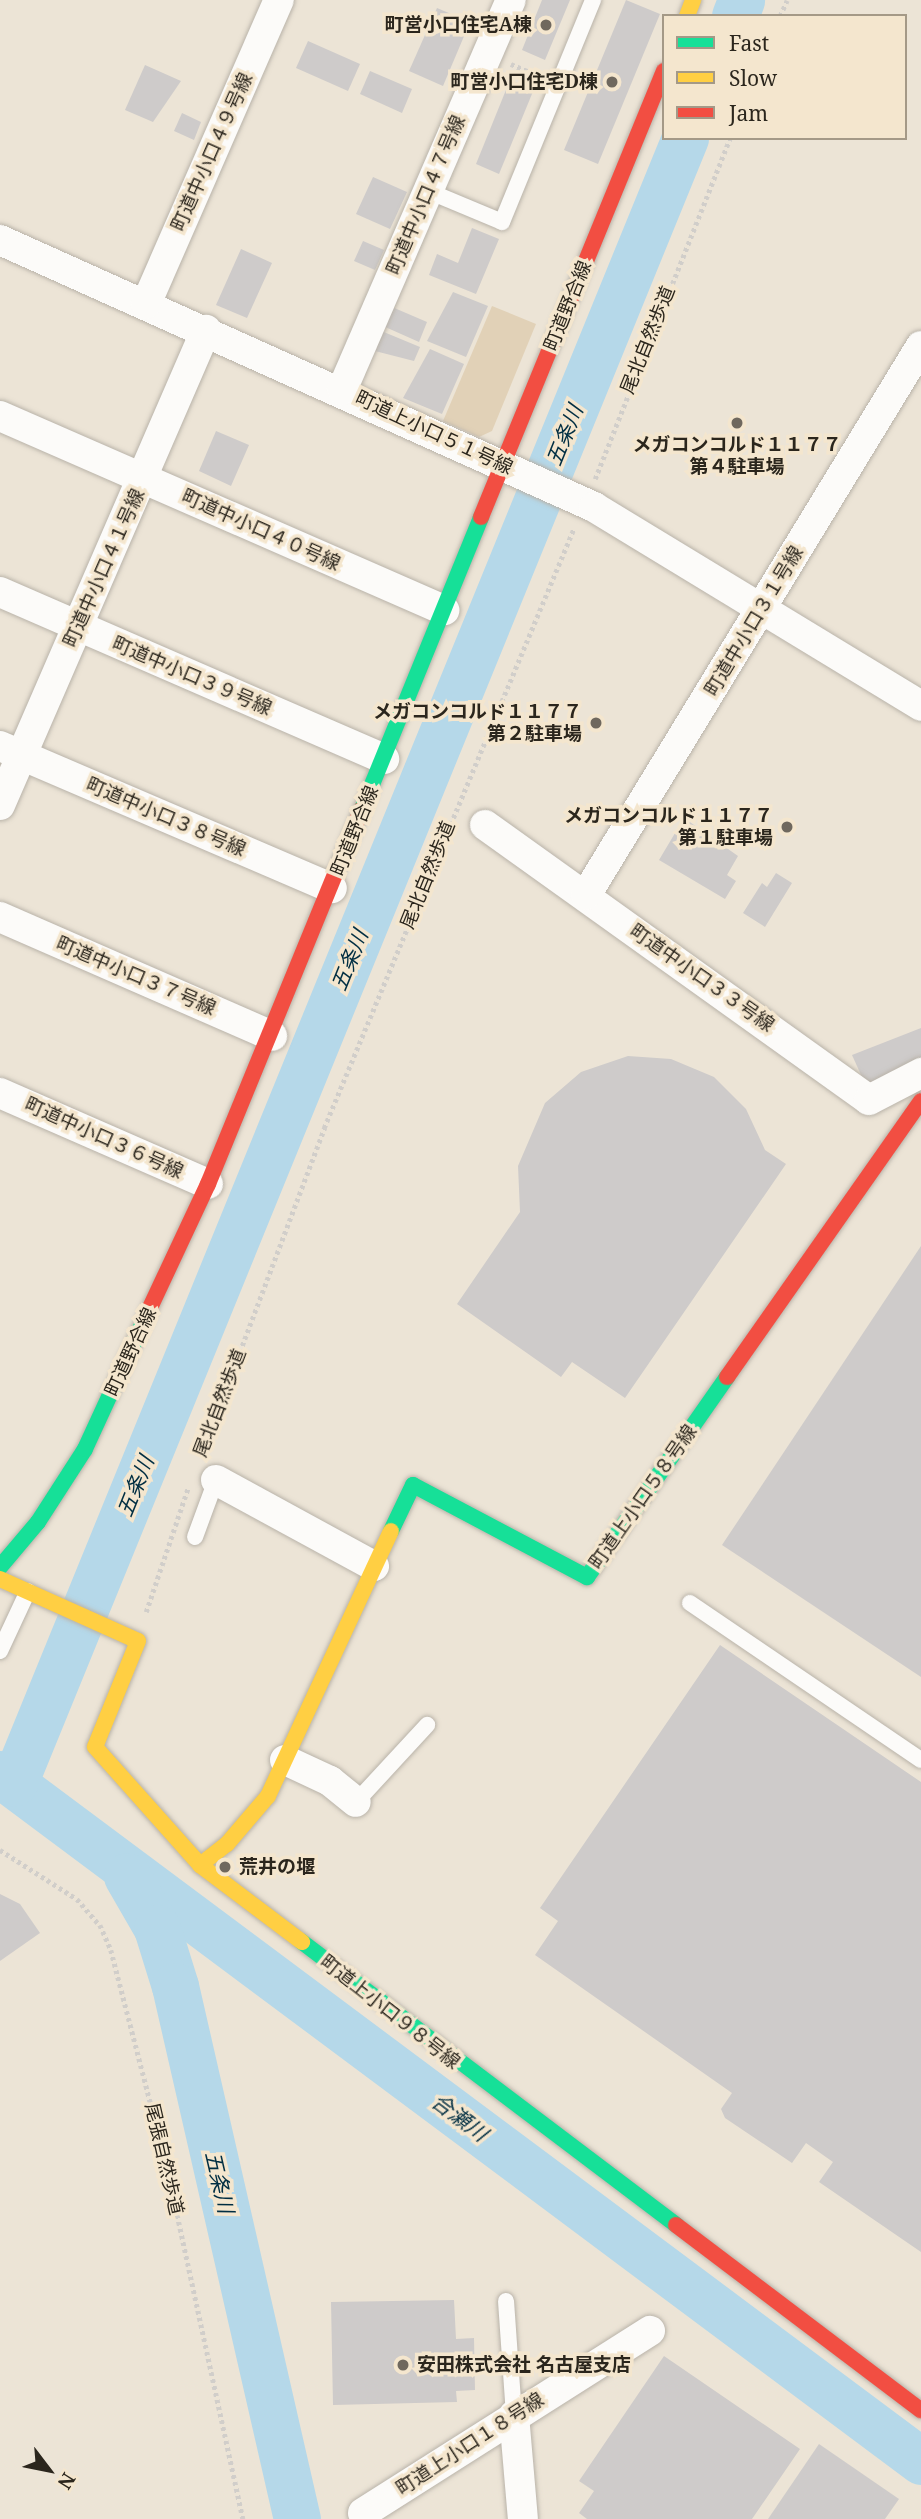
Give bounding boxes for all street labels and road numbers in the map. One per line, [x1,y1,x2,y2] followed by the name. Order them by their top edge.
[167,69,257,235] street label: 町道中小口４９号線
[382,112,470,278] street label: 町道中小口４７号線
[540,258,596,354] street label: 町道野合線
[616,283,680,397] street label: 尾北自然歩道
[352,387,516,479] street label: 町道上小口５１号線
[59,485,149,651] street label: 町道中小口４１号線
[178,485,344,575] street label: 町道中小口４０号線
[700,542,808,700] street label: 町道中小口３１号線
[109,632,275,720] street label: 町道中小口３９号線
[83,773,249,861] street label: 町道中小口３８号線
[327,783,383,879] street label: 町道野合線
[396,818,460,932] street label: 尾北自然歩道
[625,920,779,1036] street label: 町道中小口３３号線
[53,932,219,1020] street label: 町道中小口３７号線
[21,1093,187,1183] street label: 町道中小口３６号線
[101,1304,161,1400] street label: 町道野合線
[189,1346,251,1460] street label: 尾北自然歩道
[585,1420,701,1574] street label: 町道上小口５８号線
[316,1950,464,2074] street label: 町道上小口９８号線
[140,2101,188,2217] street label: 尾張自然歩道
[392,2388,548,2500] street label: 町道上小口１８号線

